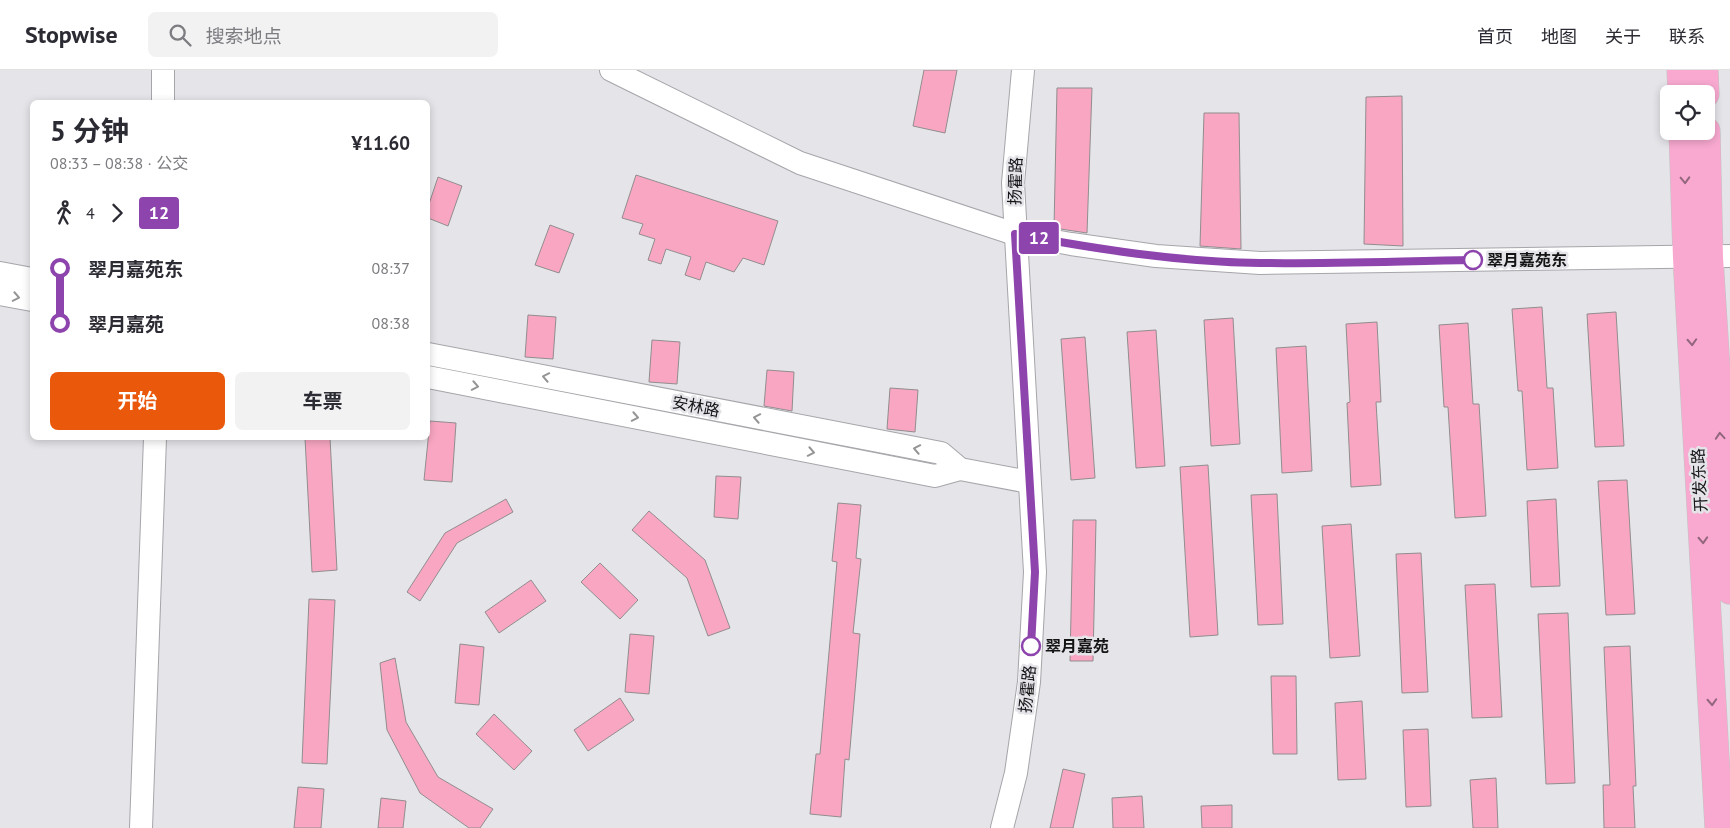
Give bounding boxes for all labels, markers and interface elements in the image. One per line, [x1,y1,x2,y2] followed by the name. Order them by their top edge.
[148,12,498,57] search box
[25,19,118,50] text: Stopwise
[166,21,194,49] icon: search
[206,24,282,48] text: 搜索地点
[1477,25,1513,48] text: 首页
[1541,25,1577,48] text: 地图
[1605,25,1641,48] text: 关于
[1669,25,1705,48] text: 联系
[1660,85,1715,140] map controls
[1660,85,1715,140] button: locate
[50,112,129,149] text: 5 分钟
[351,131,410,155] text: ¥11.60
[50,153,188,173] text: 08:33 – 08:38 · 公交
[1004,157,1026,205] street label: 扬霍路
[1679,176,1690,184] one-way arrow
[50,199,78,227] icon: walk
[103,199,131,227] icon: forward
[149,201,169,224] text: 12
[86,203,95,223] text: 4
[1016,222,1062,254] line badge: 12
[1029,226,1049,249] text: 12
[1463,250,1483,270] marker: 翠月嘉苑东
[1487,250,1567,270] place label: 翠月嘉苑东
[88,257,183,281] text: 翠月嘉苑东
[372,258,410,278] text: 08:37
[12,291,21,302] one-way arrow
[88,312,164,336] text: 翠月嘉苑
[372,313,410,333] text: 08:38
[1686,339,1697,347] one-way arrow
[50,372,225,430] button: 开始
[235,372,410,430] button: 车票
[542,372,551,383] one-way arrow
[471,380,480,391] one-way arrow
[671,392,721,420] street label: 安林路
[630,411,639,422] one-way arrow
[753,413,762,424] one-way arrow
[1715,432,1726,440] one-way arrow
[912,444,921,454] one-way arrow
[807,446,816,457] one-way arrow
[1687,448,1711,512] street label: 开发东路
[1697,536,1708,544] one-way arrow
[1021,636,1041,656] marker: 翠月嘉苑
[1045,636,1109,656] place label: 翠月嘉苑
[1015,664,1039,714] street label: 扬霍路
[1706,698,1717,706] one-way arrow

